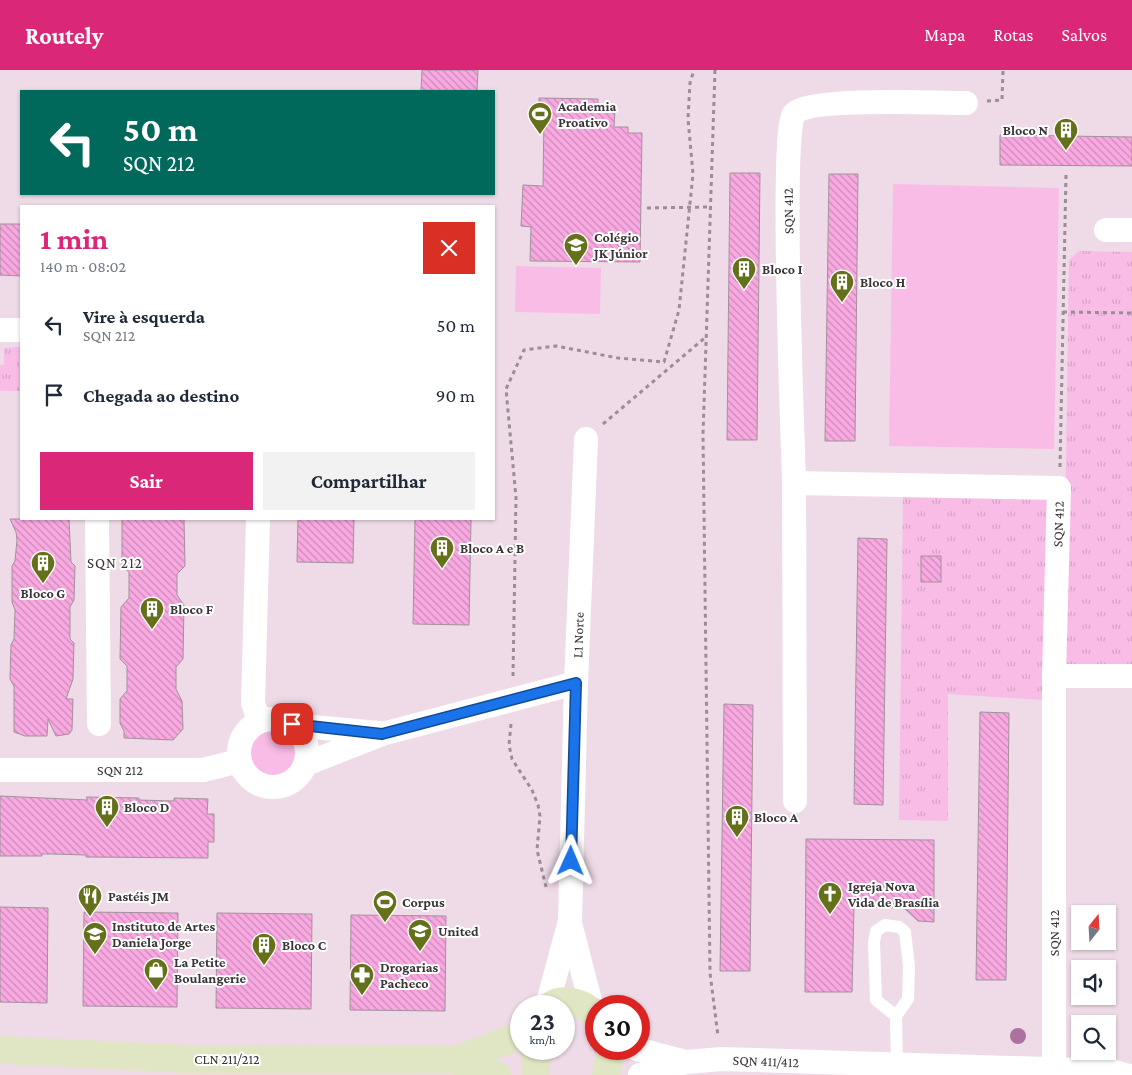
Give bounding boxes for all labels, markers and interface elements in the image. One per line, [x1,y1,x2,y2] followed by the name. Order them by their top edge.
[25,22,104,49] text: Routely
[924,25,965,45] text: Mapa
[993,25,1033,45] text: Rotas
[1061,25,1107,45] text: Salvos
[557,98,617,130] place label: Academia Proativo
[527,101,553,135] sports icon: Academia Proativo
[40,110,105,175] icon: left
[123,110,198,149] text: 50 m
[1053,117,1079,151] building icon: Bloco N
[1003,122,1048,138] place label: Bloco N
[123,151,195,176] text: SQN 212
[780,187,796,234] street label: SQN 412
[40,222,108,255] text: 1 min
[423,222,475,274] button: close
[592,229,648,261] place label: Colégio JK Júnior
[563,232,589,266] school or university icon: Colégio JK Júnior
[731,256,757,290] building icon: Bloco I
[40,258,126,275] text: 140 m · 08:02
[762,261,803,277] place label: Bloco I
[829,269,855,303] building icon: Bloco H
[860,274,906,290] place label: Bloco H
[83,306,205,327] text: Vire à esquerda
[40,311,68,339] icon: left
[436,315,475,336] text: 50 m
[83,327,135,344] text: SQN 212
[40,381,68,409] icon: arrive
[83,385,239,406] text: Chegada ao destino
[436,385,475,406] text: 90 m
[40,452,253,510] button: Sair
[263,452,475,510] button: Compartilhar
[1049,500,1067,547] street label: SQN 412
[429,535,455,569] building icon: Bloco A e B
[460,540,524,556] place label: Bloco A e B
[30,550,56,584] building icon: Bloco G
[87,555,143,571] district label: SQN 212
[21,585,65,601] place label: Bloco G
[139,596,165,630] building icon: Bloco F
[170,601,214,617] place label: Bloco F
[569,612,587,658] street label: L1 Norte
[271,703,313,745] pin
[278,710,306,738] icon: arrive
[97,762,143,778] street label: SQN 212
[94,794,120,828] building icon: Bloco D
[124,799,169,815] place label: Bloco D
[724,804,750,838] building icon: Bloco A
[754,809,799,825] place label: Bloco A
[544,834,596,886] position arrow
[847,878,939,910] place label: Igreja Nova Vida de Brasília
[817,881,843,915] church icon: Igreja Nova Vida de Brasília
[77,883,103,917] restaurant icon: Pastéis JM
[108,888,169,904] place label: Pastéis JM
[372,889,398,923] sports icon: Corpus
[402,894,445,910] place label: Corpus
[1071,905,1116,950] north arrow
[1071,905,1116,1060] map controls
[1046,910,1062,956] street label: SQN 412
[112,918,216,950] place label: Instituto de Artes Daniela Jorge
[407,918,433,952] school or university icon: United
[82,921,108,955] school or university icon: Instituto de Artes Daniela Jorge
[438,923,479,939] place label: United
[251,932,277,966] building icon: Bloco C
[282,937,327,953] place label: Bloco C
[174,954,247,986] place label: La Petite Boulangerie
[143,957,169,991] shop icon: La Petite Boulangerie
[380,959,439,991] place label: Drogarias Pacheco
[1071,960,1116,1005] button: sound
[349,962,375,996] pharmacy icon: Drogarias Pacheco
[585,995,650,1060] speed limit sign: 30
[530,1008,555,1035] text: 23
[1071,1015,1116,1060] button: search
[530,1033,555,1047] text: km/h
[194,1051,260,1067] street label: CLN 211/212
[733,1052,800,1070] street label: SQN 411/412

